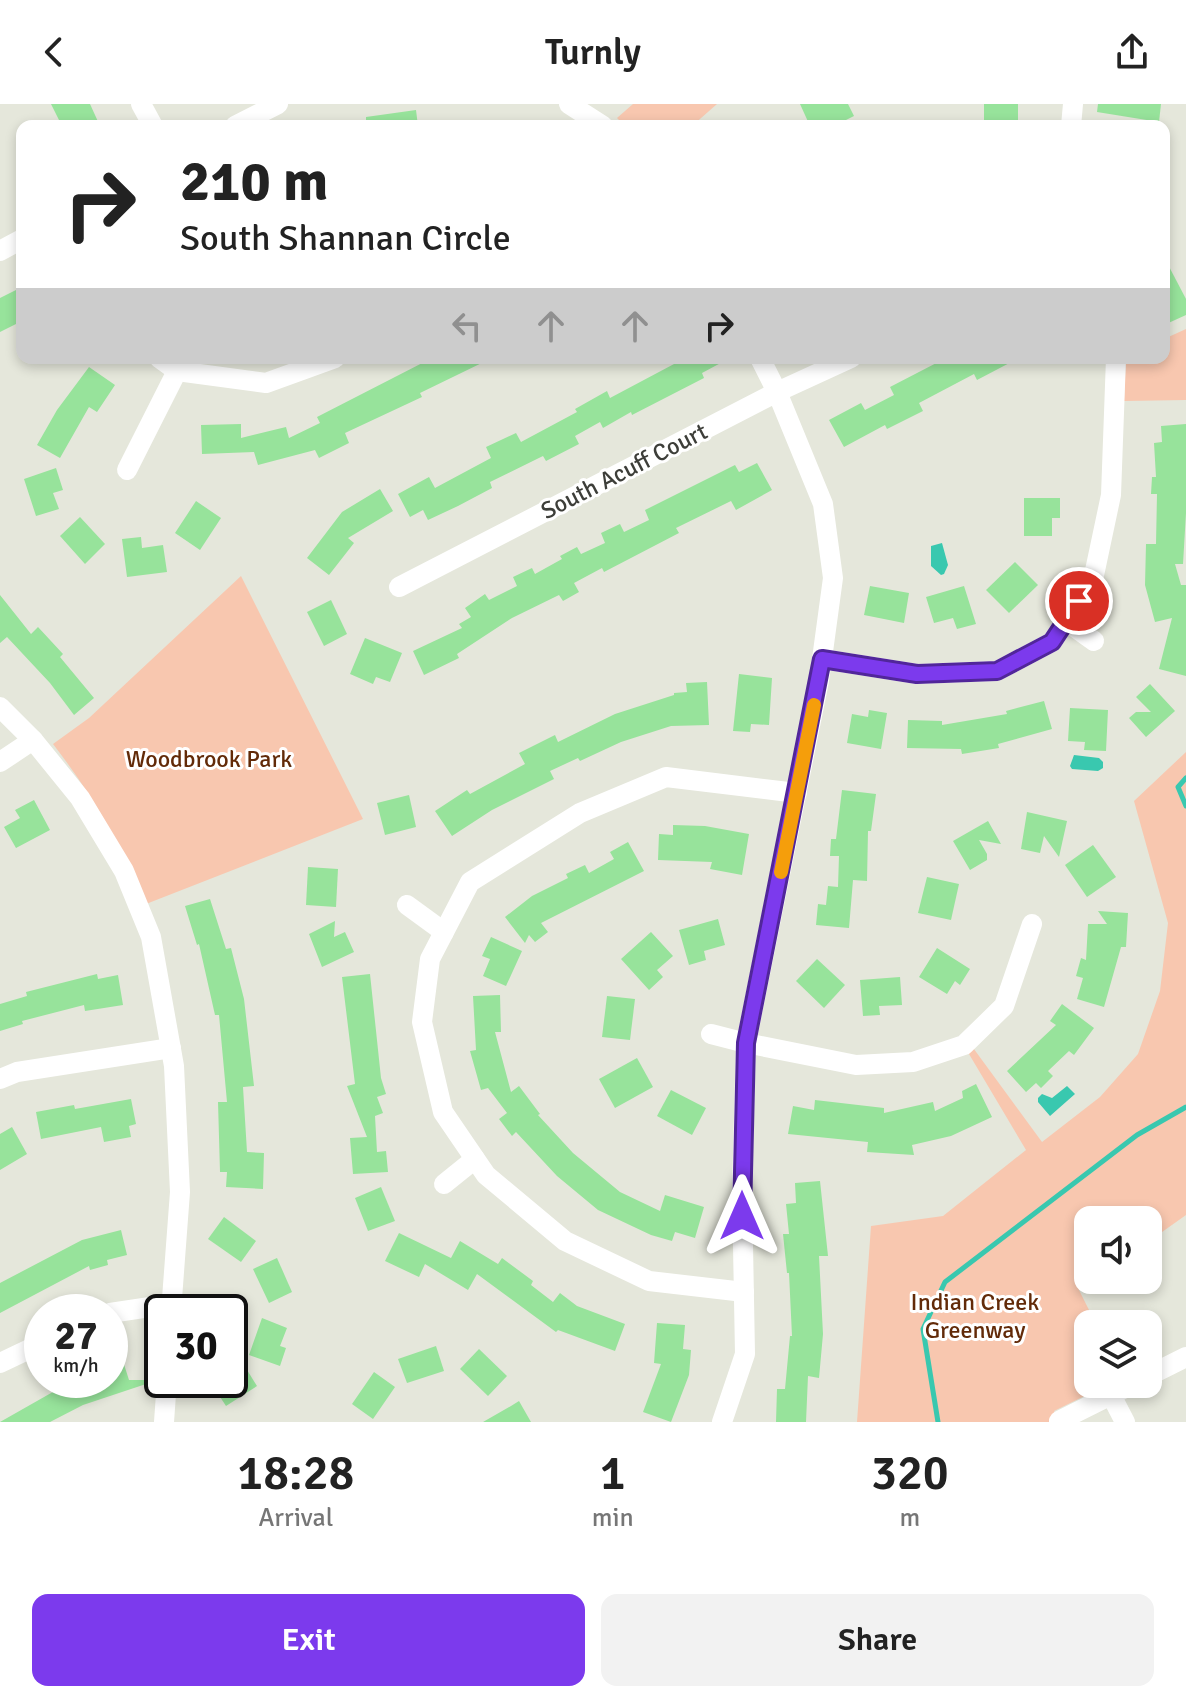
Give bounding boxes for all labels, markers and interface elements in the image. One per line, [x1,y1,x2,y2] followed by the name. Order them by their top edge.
[32,30,76,74] icon: back
[545,30,641,75] text: Turnly
[1110,30,1154,74] icon: share
[180,147,328,216] text: 210 m
[48,152,152,256] icon: right
[180,216,511,261] text: South Shannan Circle
[445,304,489,348] icon: left
[529,304,573,348] icon: ahead
[613,304,657,348] icon: ahead
[697,304,741,348] icon: right
[536,416,712,526] street label: South Acuff Court
[1045,567,1113,635] pin
[1057,579,1101,623] icon: arrive
[126,744,292,774] park label: Woodbrook Park
[700,1174,784,1258] position arrow
[1074,1206,1162,1398] map controls
[1074,1206,1162,1294] button: sound
[911,1287,1039,1345] park label: Indian Creek Greenway
[144,1294,248,1398] speed limit sign: 30
[1074,1310,1162,1398] button: layers
[54,1311,98,1361] text: 27
[53,1353,99,1378] text: km/h
[237,1444,354,1503] text: 18:28
[600,1444,626,1503] text: 1
[871,1444,949,1503] text: 320
[258,1502,333,1534] text: Arrival
[592,1502,634,1534] text: min
[899,1502,920,1534] text: m
[32,1594,585,1686] button: Exit
[601,1594,1154,1686] button: Share

